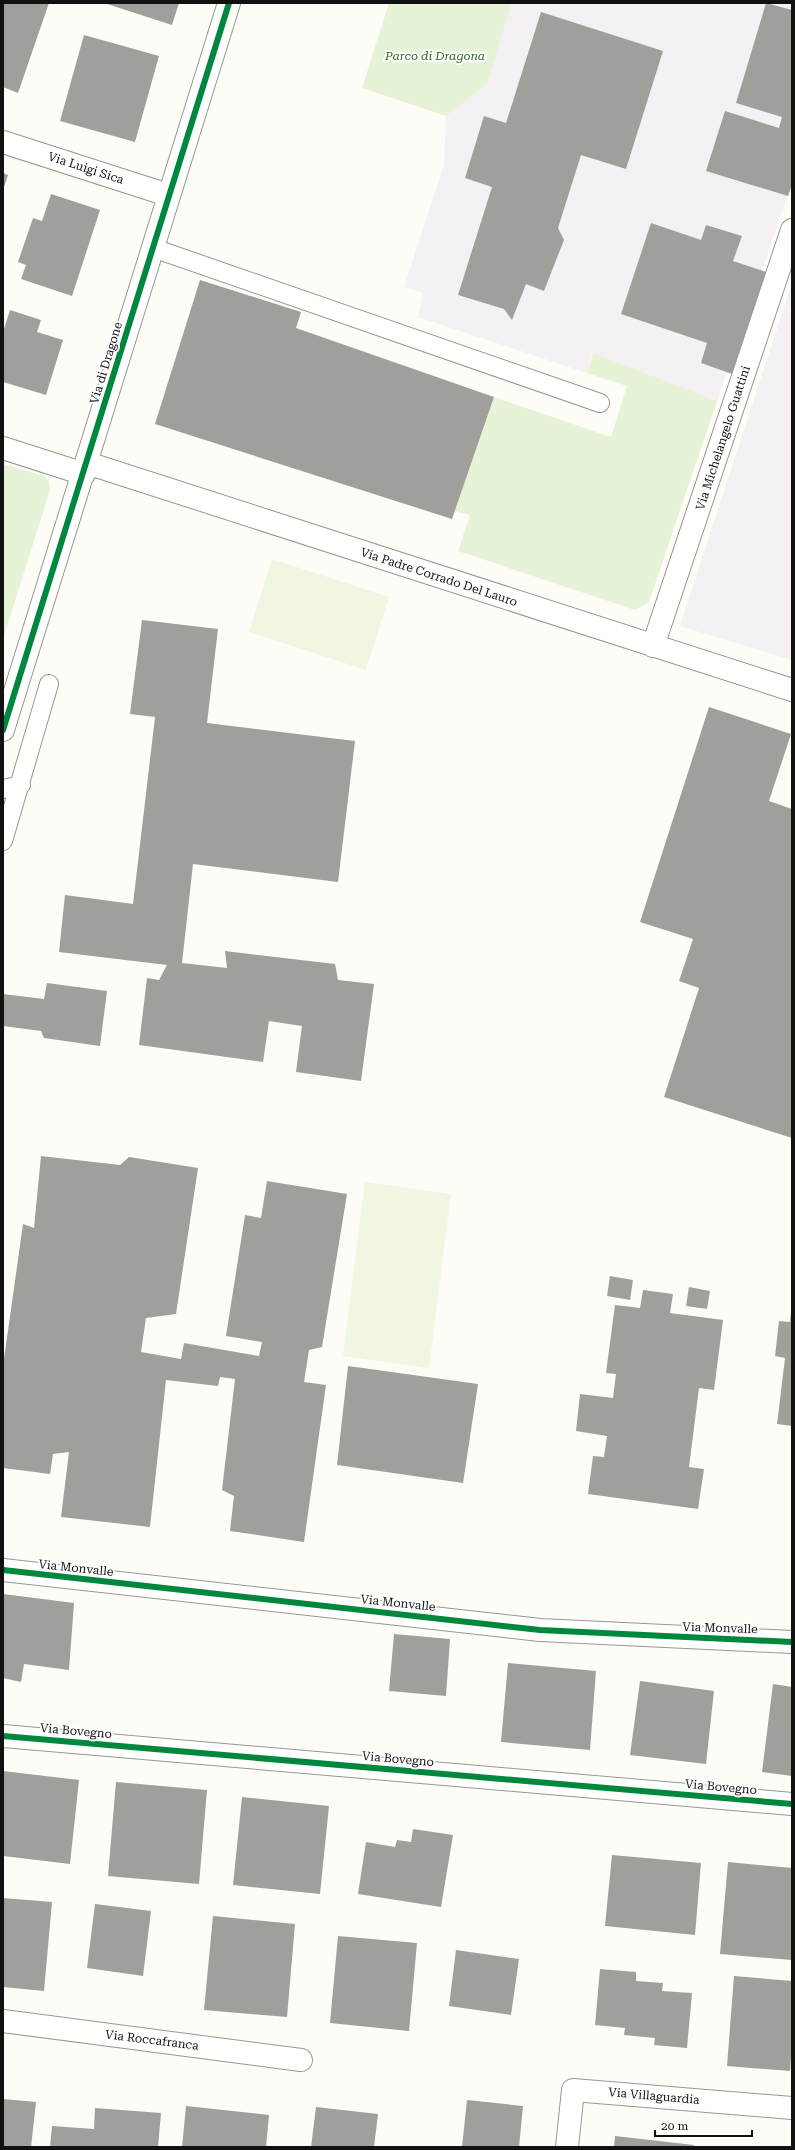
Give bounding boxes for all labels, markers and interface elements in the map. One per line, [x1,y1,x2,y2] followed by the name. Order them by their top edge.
[384,49,485,63] park label: Parco di Dragona
[46,149,126,187] street label: Via Luigi Sica
[87,320,125,406] street label: Via di Dragone
[693,364,753,512] street label: Via Michelangelo Guattini
[359,545,519,609] street label: Via Padre Corrado Del Lauro
[38,1557,115,1579] street label: Via Monvalle
[360,1592,437,1614] street label: Via Monvalle
[682,1620,758,1636] street label: Via Monvalle
[39,1721,113,1741] street label: Via Bovegno
[361,1749,435,1769] street label: Via Bovegno
[684,1777,758,1797] street label: Via Bovegno
[104,2027,200,2053] street label: Via Roccafranca
[608,2085,701,2107] street label: Via Villaguardia
[655,2112,752,2138] scale bar
[661,2119,688,2133] text: 20 m

